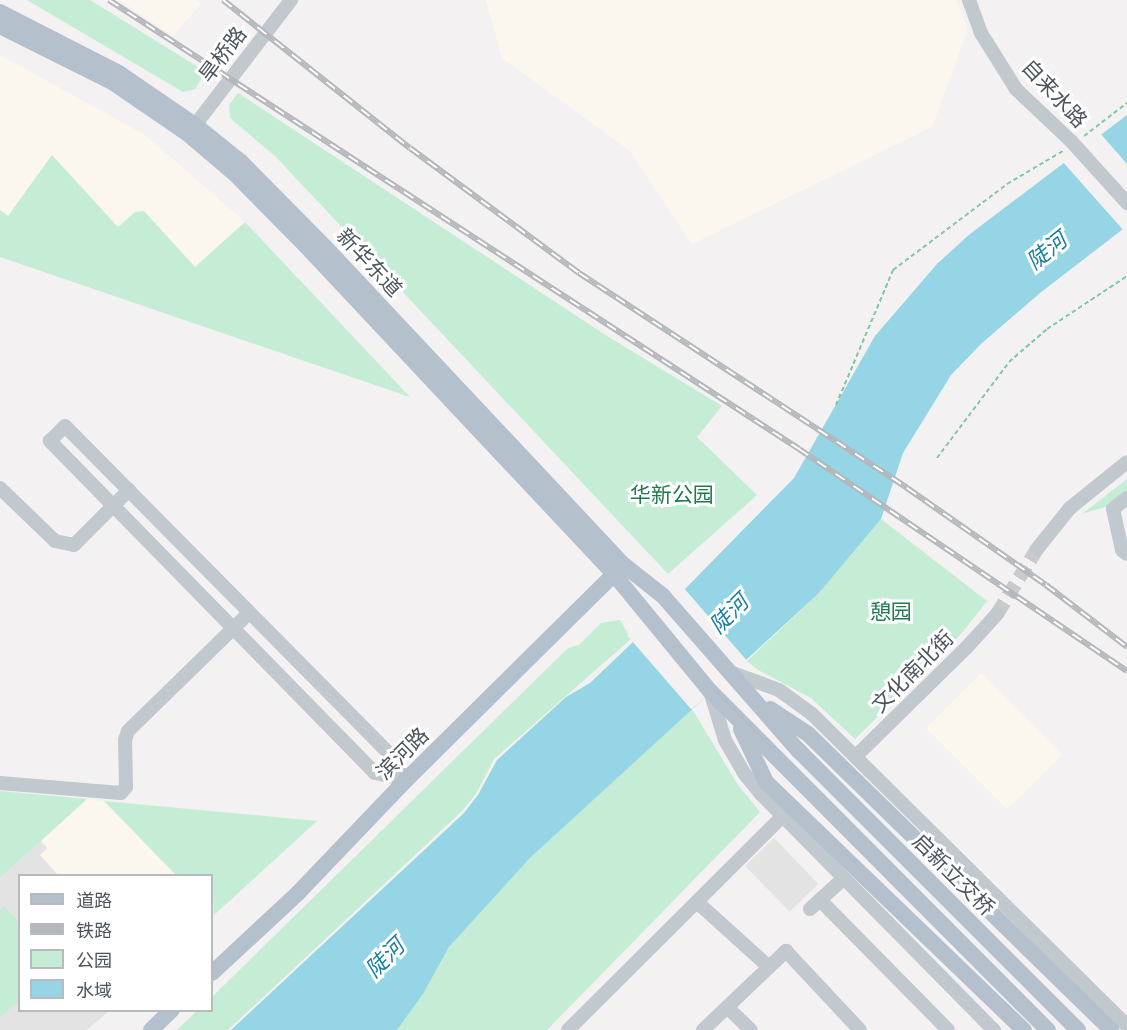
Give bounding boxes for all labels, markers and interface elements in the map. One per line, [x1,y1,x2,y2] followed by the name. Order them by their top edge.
[193,21,251,87] street label: 旱桥路
[1017,54,1093,132] street label: 自来水路
[332,223,408,301] street label: 新华东道
[1022,227,1072,275] water label: 陡河
[630,481,714,507] park label: 华新公园
[704,589,754,639] water label: 陡河
[870,598,912,624] park label: 憩园
[866,625,958,717] street label: 文化南北街
[371,722,433,784] street label: 滨河路
[908,828,1000,920] street label: 启新立交桥
[18,874,213,1012] legend
[76,889,112,912] text: 道路
[76,919,112,942] text: 铁路
[360,933,410,983] water label: 陡河
[76,949,112,972] text: 公园
[76,979,112,1002] text: 水域

